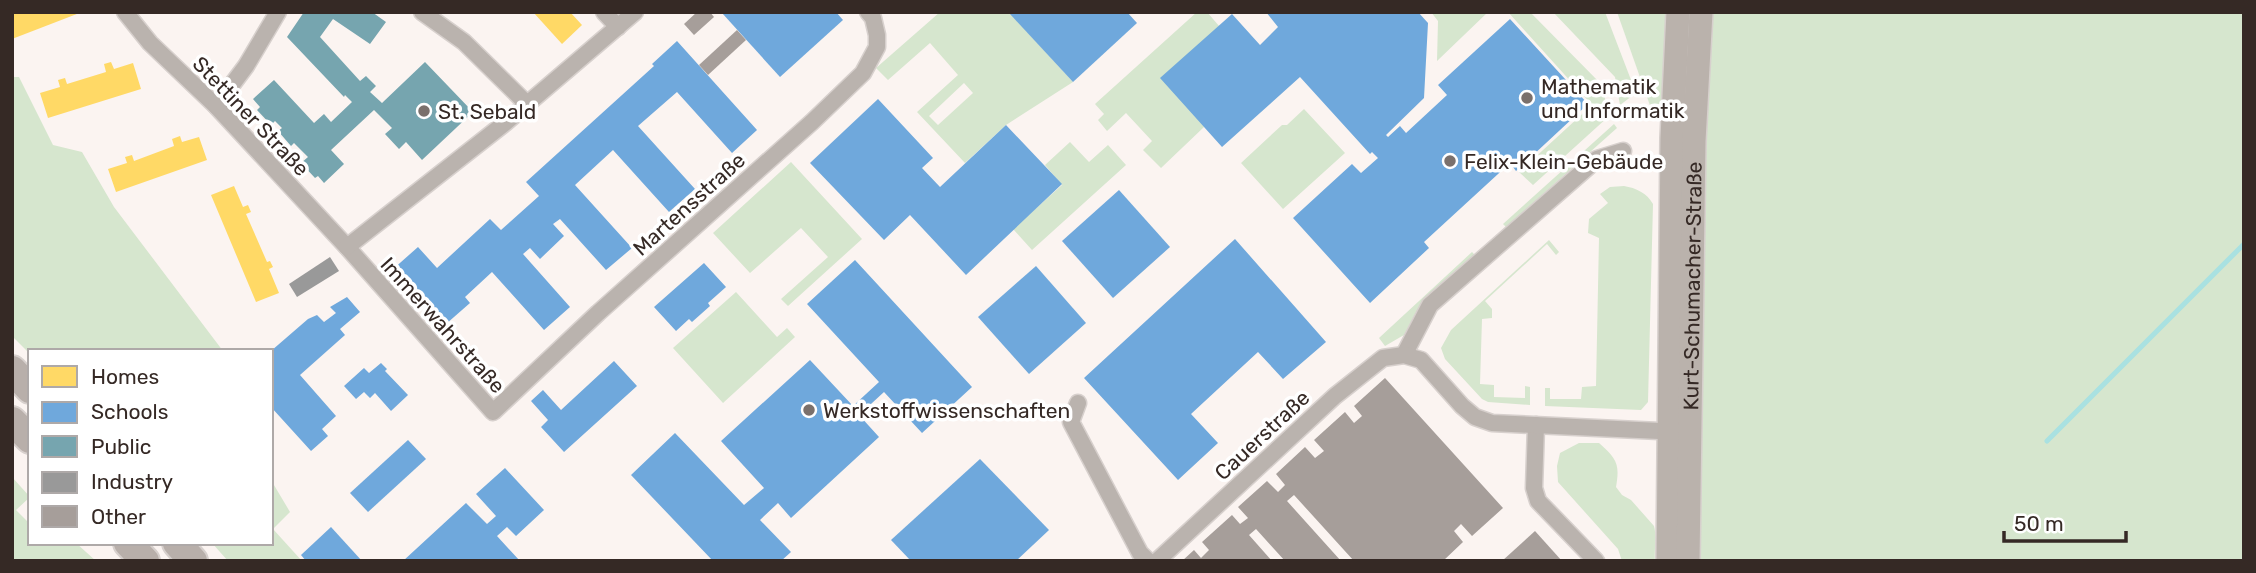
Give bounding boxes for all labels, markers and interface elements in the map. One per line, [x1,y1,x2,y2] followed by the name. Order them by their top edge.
[188,51,314,181] street label: Stettiner Straße
[1541,74,1685,123] place label: Mathematik und Informatik
[1519,90,1535,106] marker: Mathematik und Informatik
[438,99,536,124] place label: St. Sebald
[416,103,432,119] marker: St. Sebald
[628,147,750,261] street label: Martensstraße
[1464,149,1663,174] place label: Felix-Klein-Gebäude
[1442,153,1458,169] marker: Felix-Klein-Gebäude
[1678,161,1706,411] street label: Kurt-Schumacher-Straße
[375,252,511,398] street label: Immerwahrstraße
[28,349,273,545] legend
[91,364,159,389] text: Homes
[1209,385,1315,485] street label: Cauerstraße
[823,398,1070,423] place label: Werkstoffwissenschaften
[91,399,168,424] text: Schools
[801,402,817,418] marker: Werkstoffwissenschaften
[91,434,151,459] text: Public
[91,469,173,494] text: Industry
[2004,500,2126,544] scale bar
[91,504,146,529] text: Other
[2014,511,2064,536] text: 50 m

